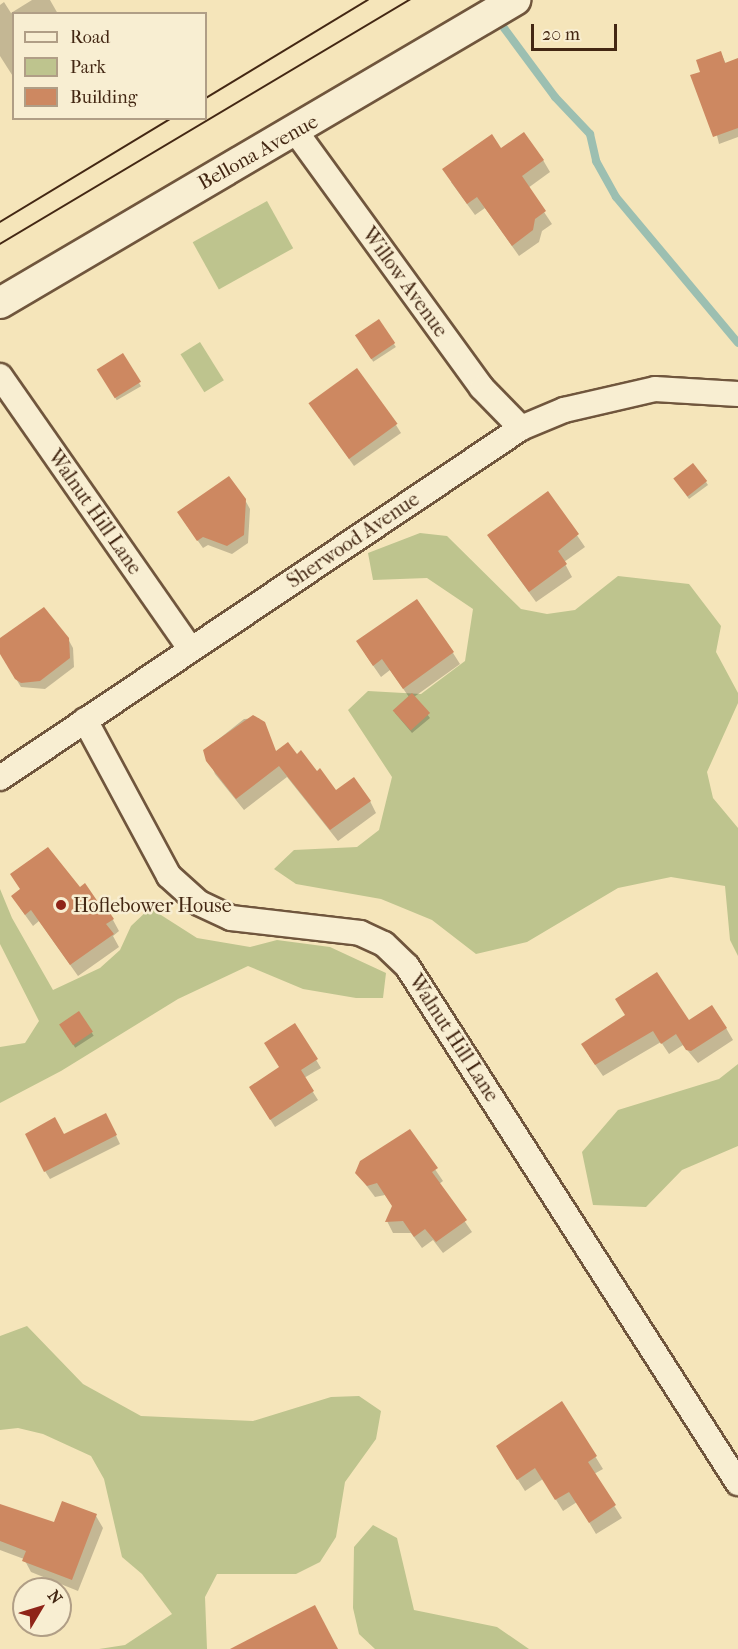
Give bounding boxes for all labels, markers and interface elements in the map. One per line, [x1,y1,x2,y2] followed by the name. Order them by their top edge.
[12,12,207,120] legend
[534,12,620,50] scale bar
[542,24,580,45] text: 20 m
[70,27,110,48] text: Road
[70,57,106,78] text: Park
[70,87,137,108] text: Building
[194,109,322,195] street label: Bellona Avenue
[357,222,453,342] street label: Willow Avenue
[43,445,147,579] street label: Walnut Hill Lane
[282,487,424,593] street label: Sherwood Avenue
[73,893,232,917] place label: Hoflebower House
[54,898,68,912] marker: Hoflebower House
[404,970,504,1106] street label: Walnut Hill Lane
[12,1577,72,1637] north arrow
[44,1586,66,1607] text: N

